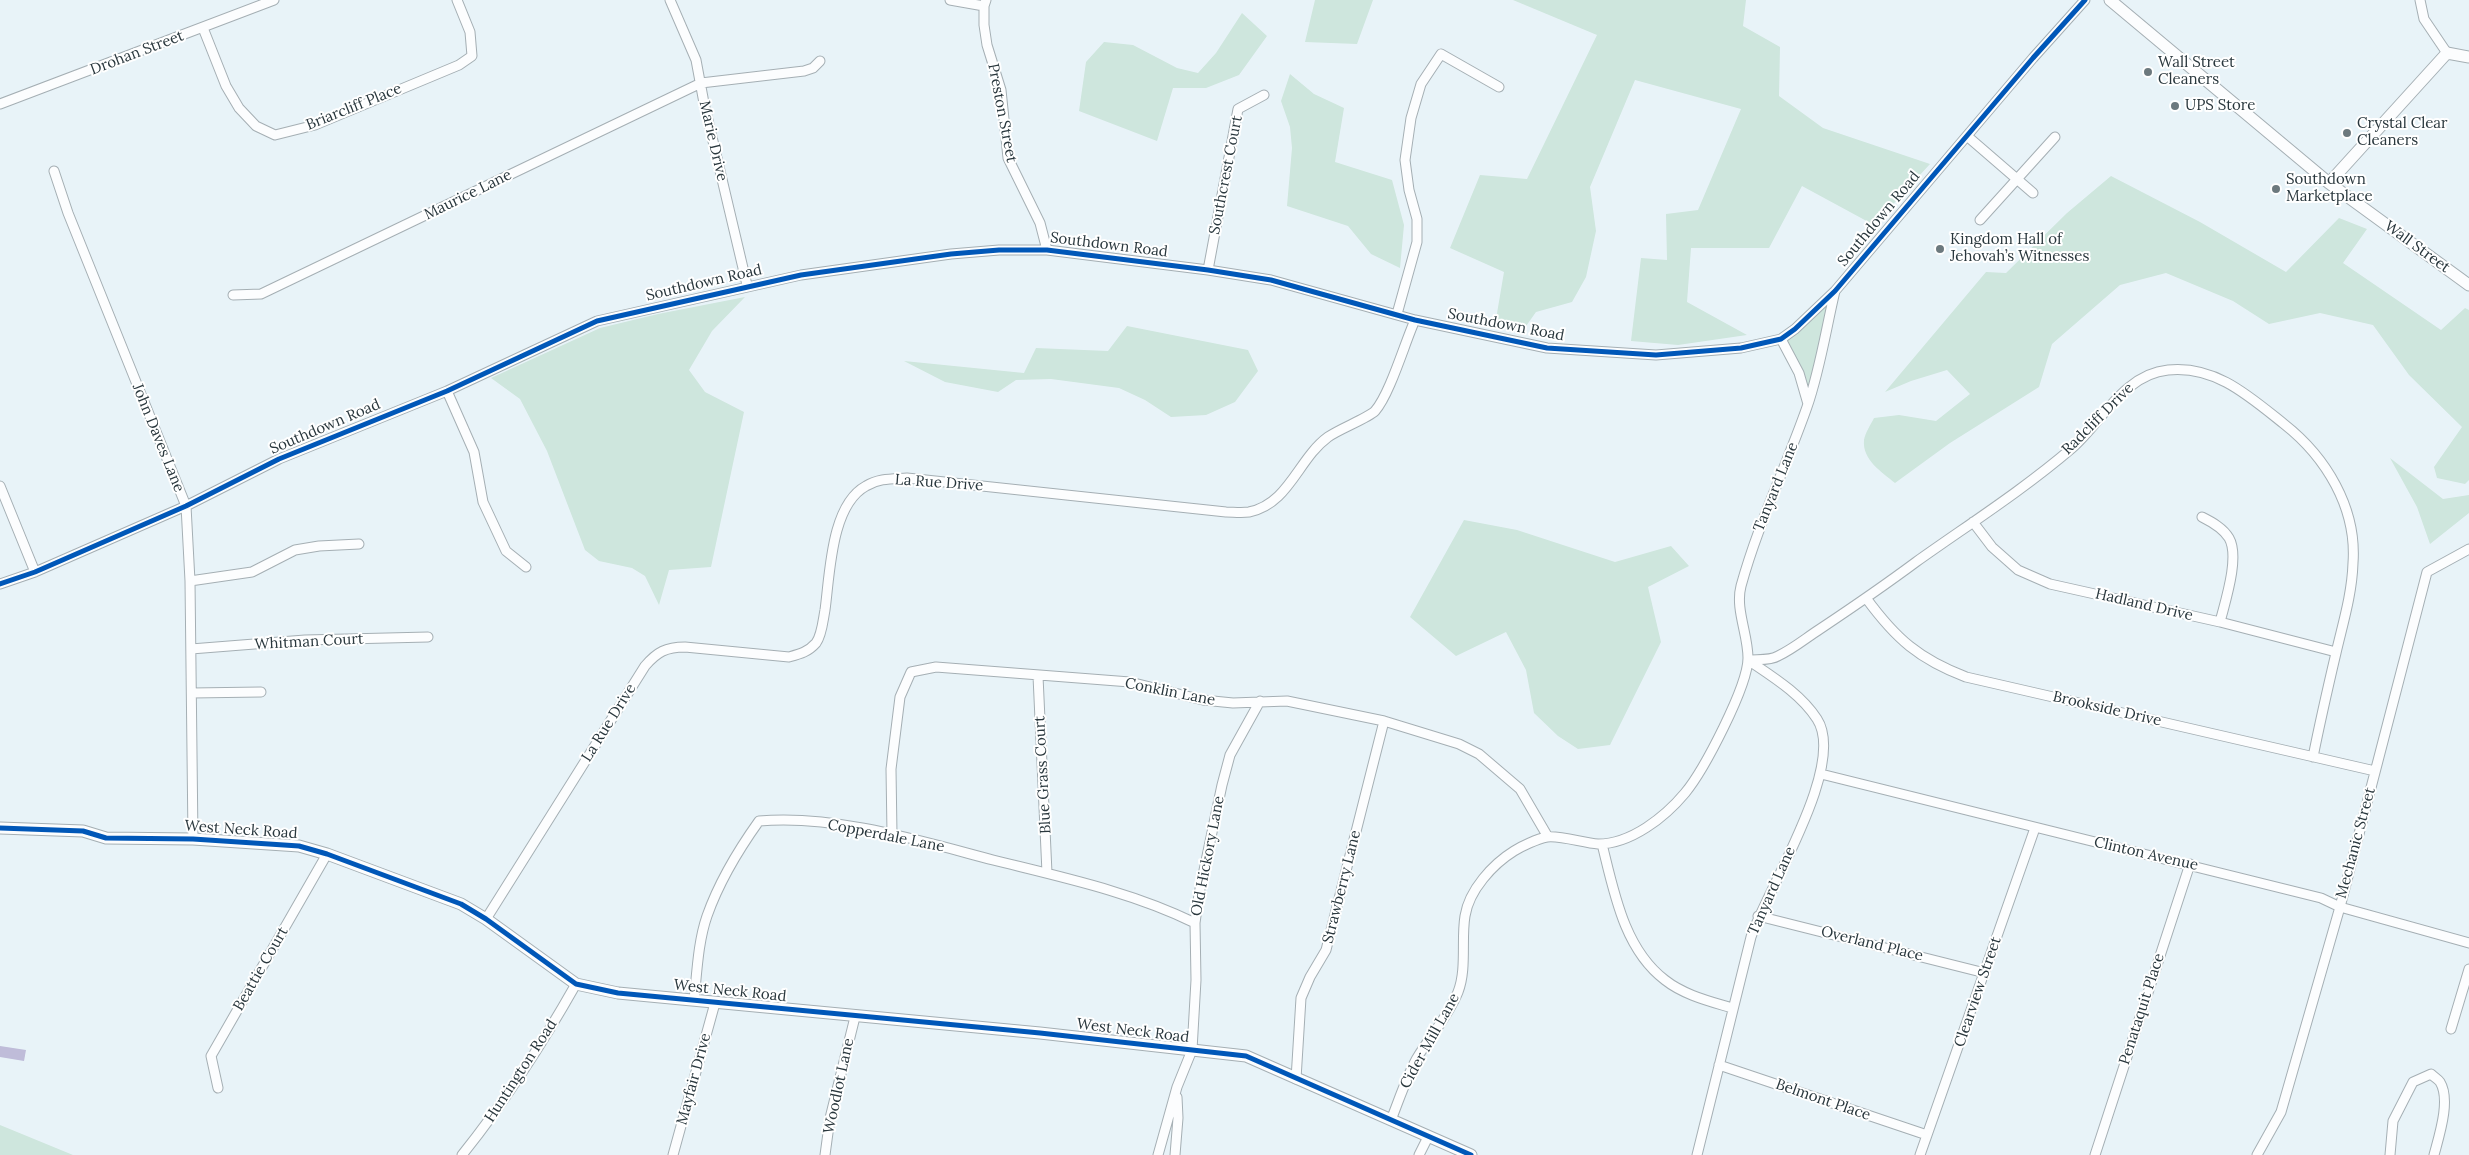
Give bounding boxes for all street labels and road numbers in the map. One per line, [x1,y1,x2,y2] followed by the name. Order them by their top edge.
[88,27,186,79] street label: Drohan Street
[984,62,1020,164] street label: Preston Street
[304,80,404,134] street label: Briarcliff Place
[695,99,731,183] street label: Marie Drive
[1206,114,1246,236] street label: Southcrest Court
[421,166,515,224] street label: Maurice Lane
[1834,168,1924,270] street label: Southdown Road
[2381,217,2453,277] street label: Wall Street
[1049,229,1169,261] street label: Southdown Road
[644,261,764,305] street label: Southdown Road
[1446,305,1566,345] street label: Southdown Road
[2058,379,2138,459] street label: Radcliff Drive
[128,381,188,495] street label: John Daves Lane
[267,396,383,458] street label: Southdown Road
[1750,440,1802,534] street label: Tanyard Lane
[894,471,984,495] street label: La Rue Drive
[2093,585,2195,625] street label: Hadland Drive
[254,630,364,654] street label: Whitman Court
[1123,674,1217,710] street label: Conklin Lane
[578,681,640,765] street label: La Rue Drive
[2051,688,2163,730] street label: Brookside Drive
[1031,715,1055,835] street label: Blue Grass Court
[2333,786,2379,900] street label: Mechanic Street
[1188,794,1228,918] street label: Old Hickory Lane
[826,816,946,856] street label: Copperdale Lane
[184,817,298,843] street label: West Neck Road
[1319,828,1365,946] street label: Strawberry Lane
[2092,833,2200,875] street label: Clinton Avenue
[1744,844,1800,938] street label: Tanyard Lane
[1819,923,1925,965] street label: Overland Place
[230,924,292,1014] street label: Beattie Court
[1951,935,2005,1049] street label: Clearview Street
[2116,951,2168,1067] street label: Penataquit Place
[673,976,787,1006] street label: West Neck Road
[1396,990,1464,1092] street label: Cider Mill Lane
[1076,1015,1190,1047] street label: West Neck Road
[481,1016,561,1126] street label: Huntington Road
[673,1031,715,1127] street label: Mayfair Drive
[820,1036,858,1136] street label: Woodlot Lane
[1773,1075,1873,1125] street label: Belmont Place

